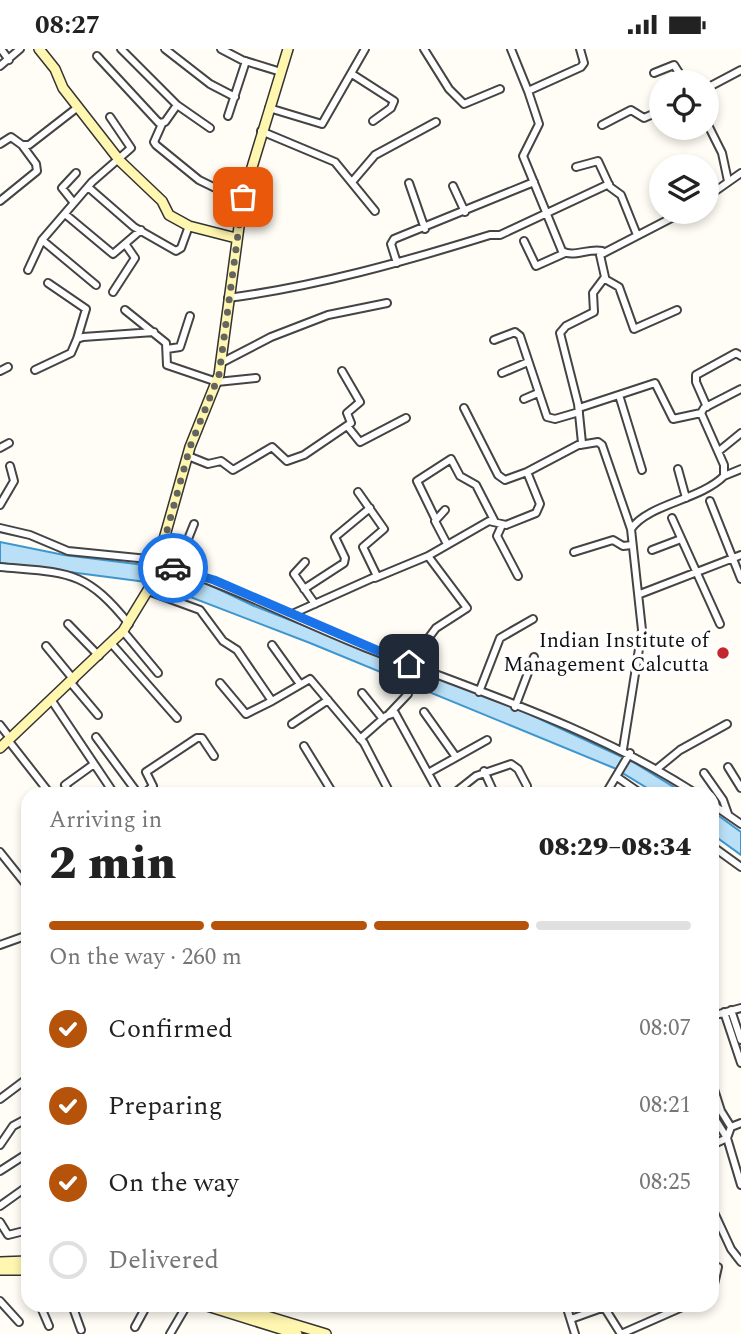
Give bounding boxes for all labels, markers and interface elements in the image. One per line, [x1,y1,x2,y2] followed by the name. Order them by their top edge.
[35,5,100,45] text: 08:27
[649,70,719,224] map controls
[649,70,719,140] button: locate
[649,154,719,224] button: layers
[213,167,273,227] pin
[224,178,262,216] icon: bag
[138,533,208,603] courier
[154,549,192,587] icon: car
[503,625,711,681] place label: Indian Institute of Management Calcutta
[379,634,439,694] pin
[390,645,428,683] icon: home
[715,645,731,661] marker: Indian Institute of Management Calcutta
[49,803,162,838] text: Arriving in
[539,827,691,867] text: 08:29–08:34
[49,829,176,899] text: 2 min
[49,940,242,975] text: On the way · 260 m
[108,1009,233,1049] text: Confirmed
[49,1010,87,1048] icon: check
[639,1011,691,1046] text: 08:07
[108,1086,222,1126] text: Preparing
[49,1087,87,1125] icon: check
[639,1088,691,1123] text: 08:21
[108,1163,239,1203] text: On the way
[49,1164,87,1202] icon: check
[639,1165,691,1200] text: 08:25
[108,1240,219,1280] text: Delivered

